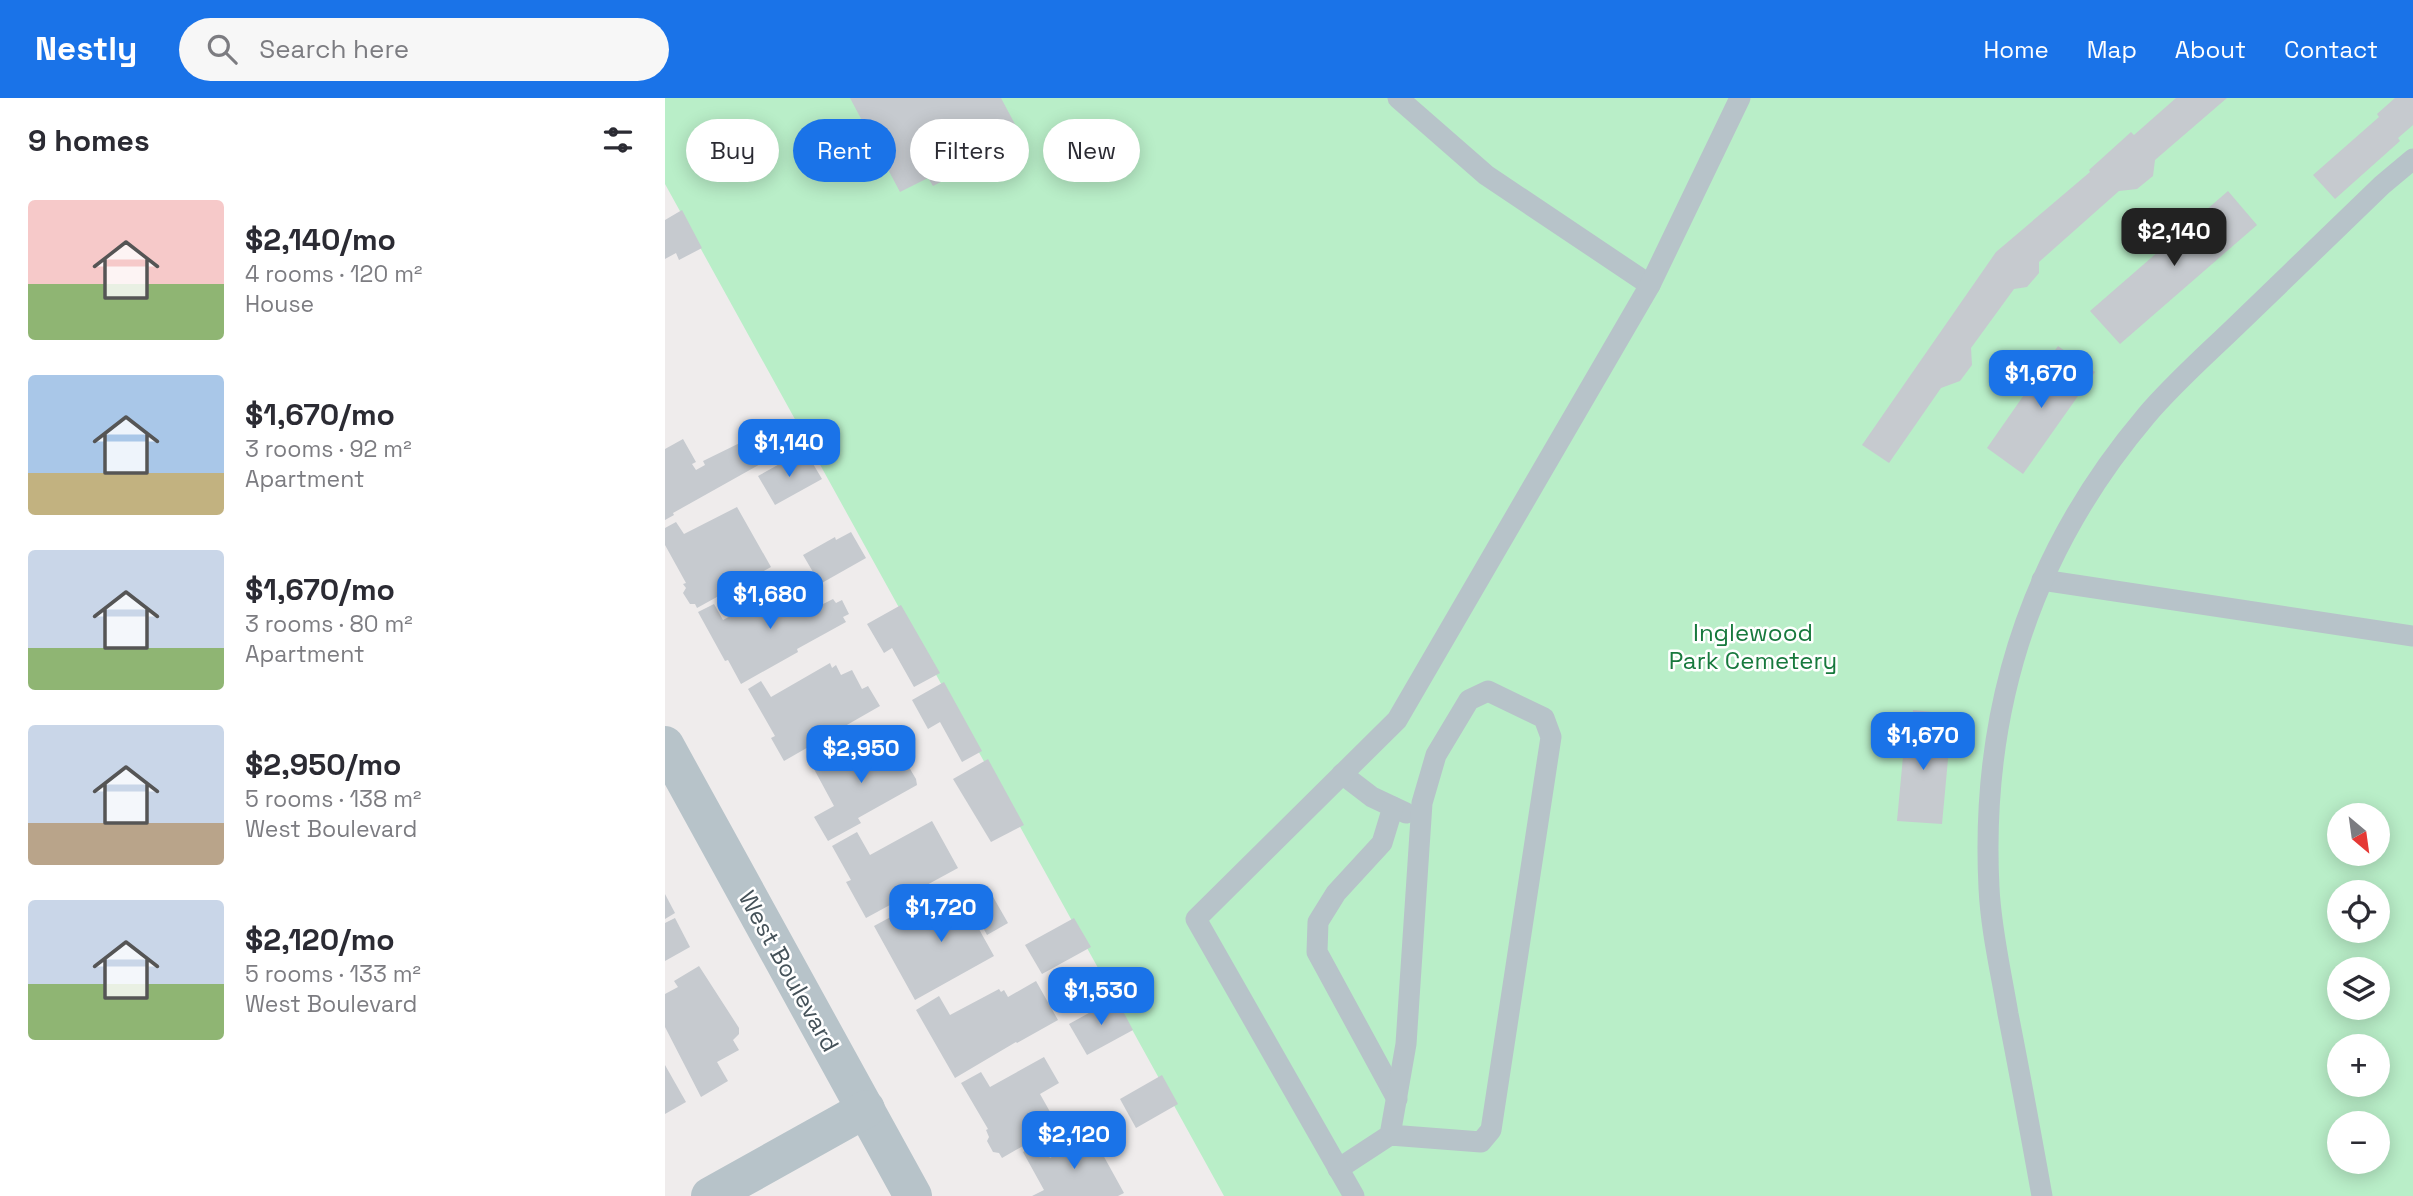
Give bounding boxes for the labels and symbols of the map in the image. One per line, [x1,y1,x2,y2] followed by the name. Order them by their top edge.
[2117,208,2231,268] pin: $2,140
[1984,350,2098,410] pin: $1,670
[732,420,846,479] pin: $1,140
[713,572,827,631] pin: $1,680
[1669,617,1837,676] park label: Inglewood Park Cemetery
[1866,712,1980,772] pin: $1,670
[804,726,918,785] pin: $2,950
[2327,803,2391,866] north arrow
[884,884,998,944] pin: $1,720
[732,885,846,1057] street label: West Boulevard
[1044,968,1158,1027] pin: $1,530
[1017,1112,1131,1171] pin: $2,120

